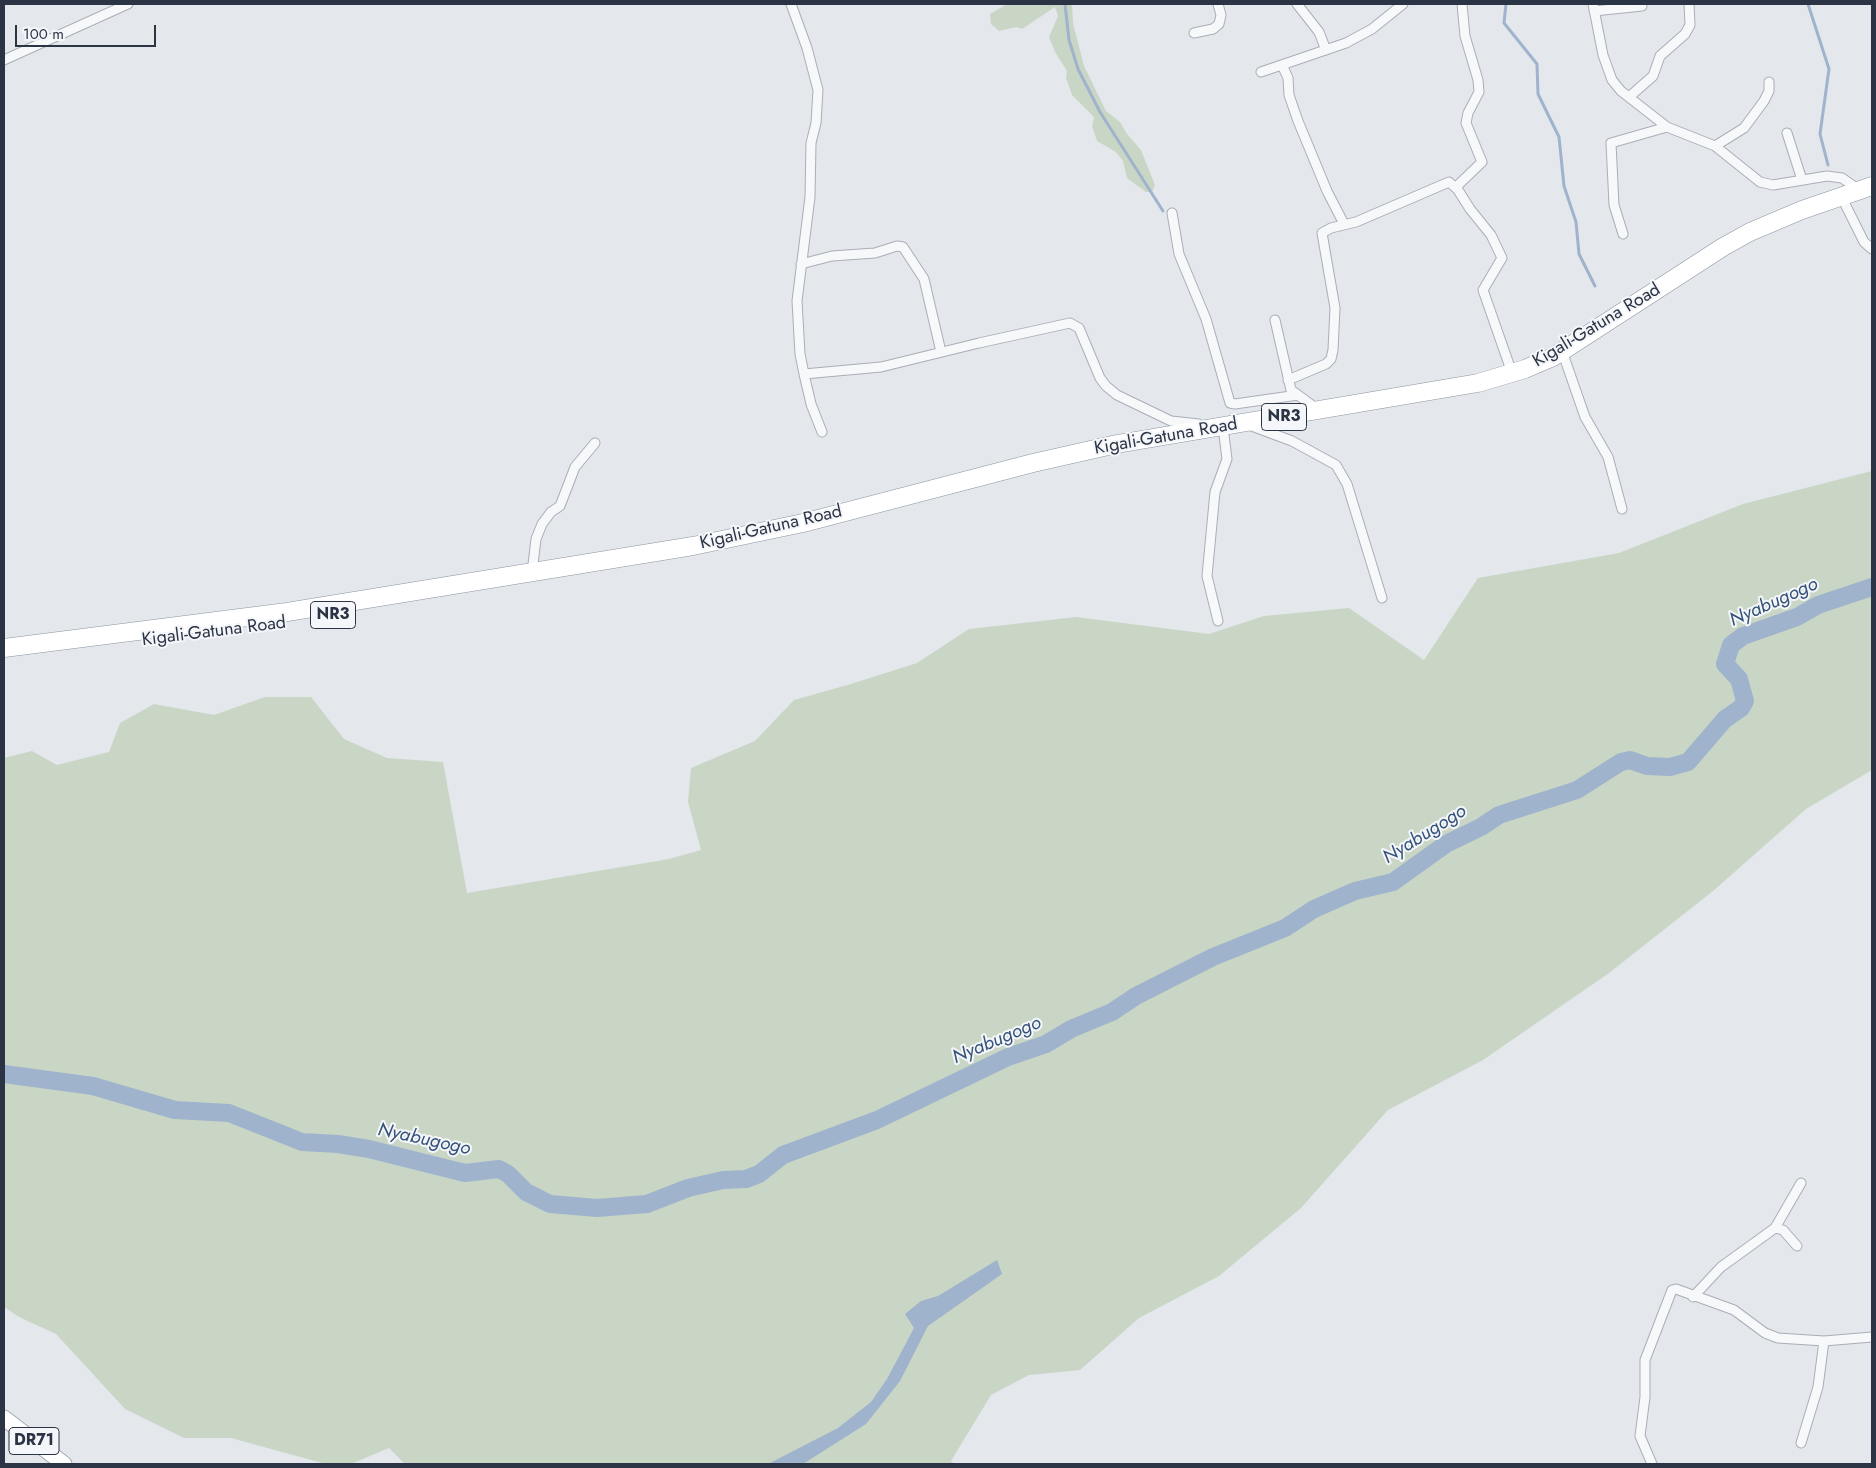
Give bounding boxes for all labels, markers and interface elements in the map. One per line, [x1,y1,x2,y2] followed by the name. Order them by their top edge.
[18,15,159,47] scale bar
[23,23,64,45] text: 100 m
[1529,279,1665,373] street label: Kigali-Gatuna Road
[1262,404,1306,431] road number: NR3
[1093,414,1239,460] street label: Kigali-Gatuna Road
[698,501,844,555] street label: Kigali-Gatuna Road
[1726,573,1822,633] water label: Nyabugogo
[310,602,356,628] road number: NR3
[141,612,287,652] street label: Kigali-Gatuna Road
[1379,800,1471,870] water label: Nyabugogo
[949,1012,1045,1070] water label: Nyabugogo
[376,1119,472,1161] water label: Nyabugogo
[9,1428,59,1454] road number: DR71

